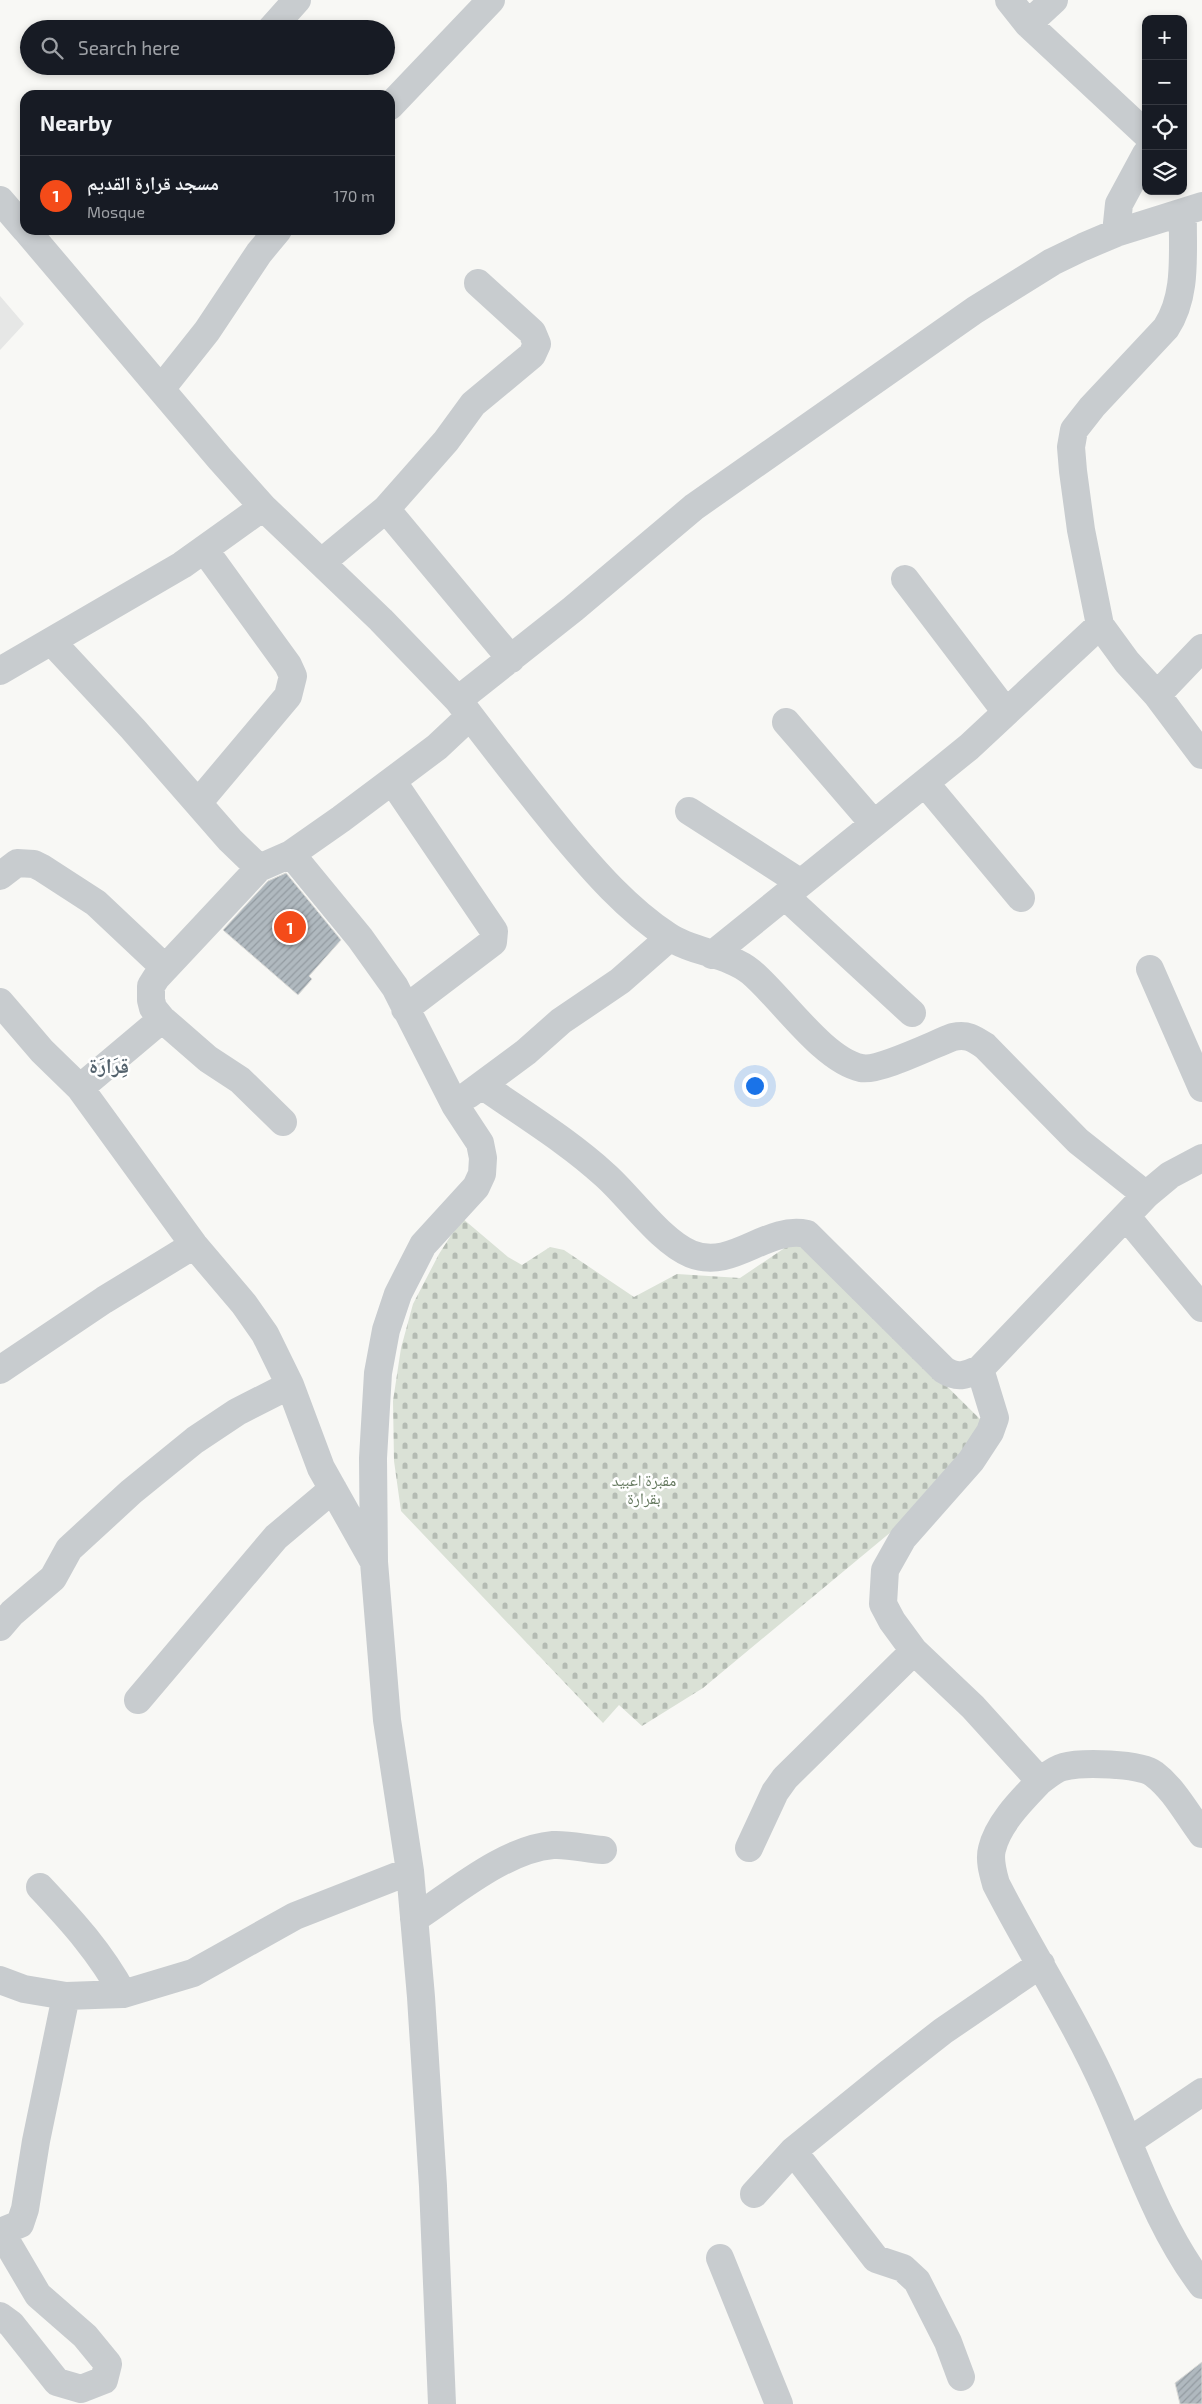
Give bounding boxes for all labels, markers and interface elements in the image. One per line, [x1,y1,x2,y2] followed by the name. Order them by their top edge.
[1142,15,1187,195] map controls
[1142,15,1187,60] button: +
[20,20,395,75] search box
[38,34,66,62] icon: search
[78,36,180,59] text: Search here
[1142,60,1187,105] button: −
[1142,105,1187,150] button: locate
[40,110,112,135] text: Nearby
[1142,150,1187,195] button: layers
[87,171,219,194] text: مسجد قرارة القديم
[53,186,59,205] text: 1
[333,186,375,205] text: 170 m
[87,202,145,221] text: Mosque
[274,908,306,946] pin: 1
[89,1052,129,1078] district label: قِرَارَة
[742,1073,768,1099] your location
[612,1470,676,1508] park label: مقبرة اعبيد بقرارة

